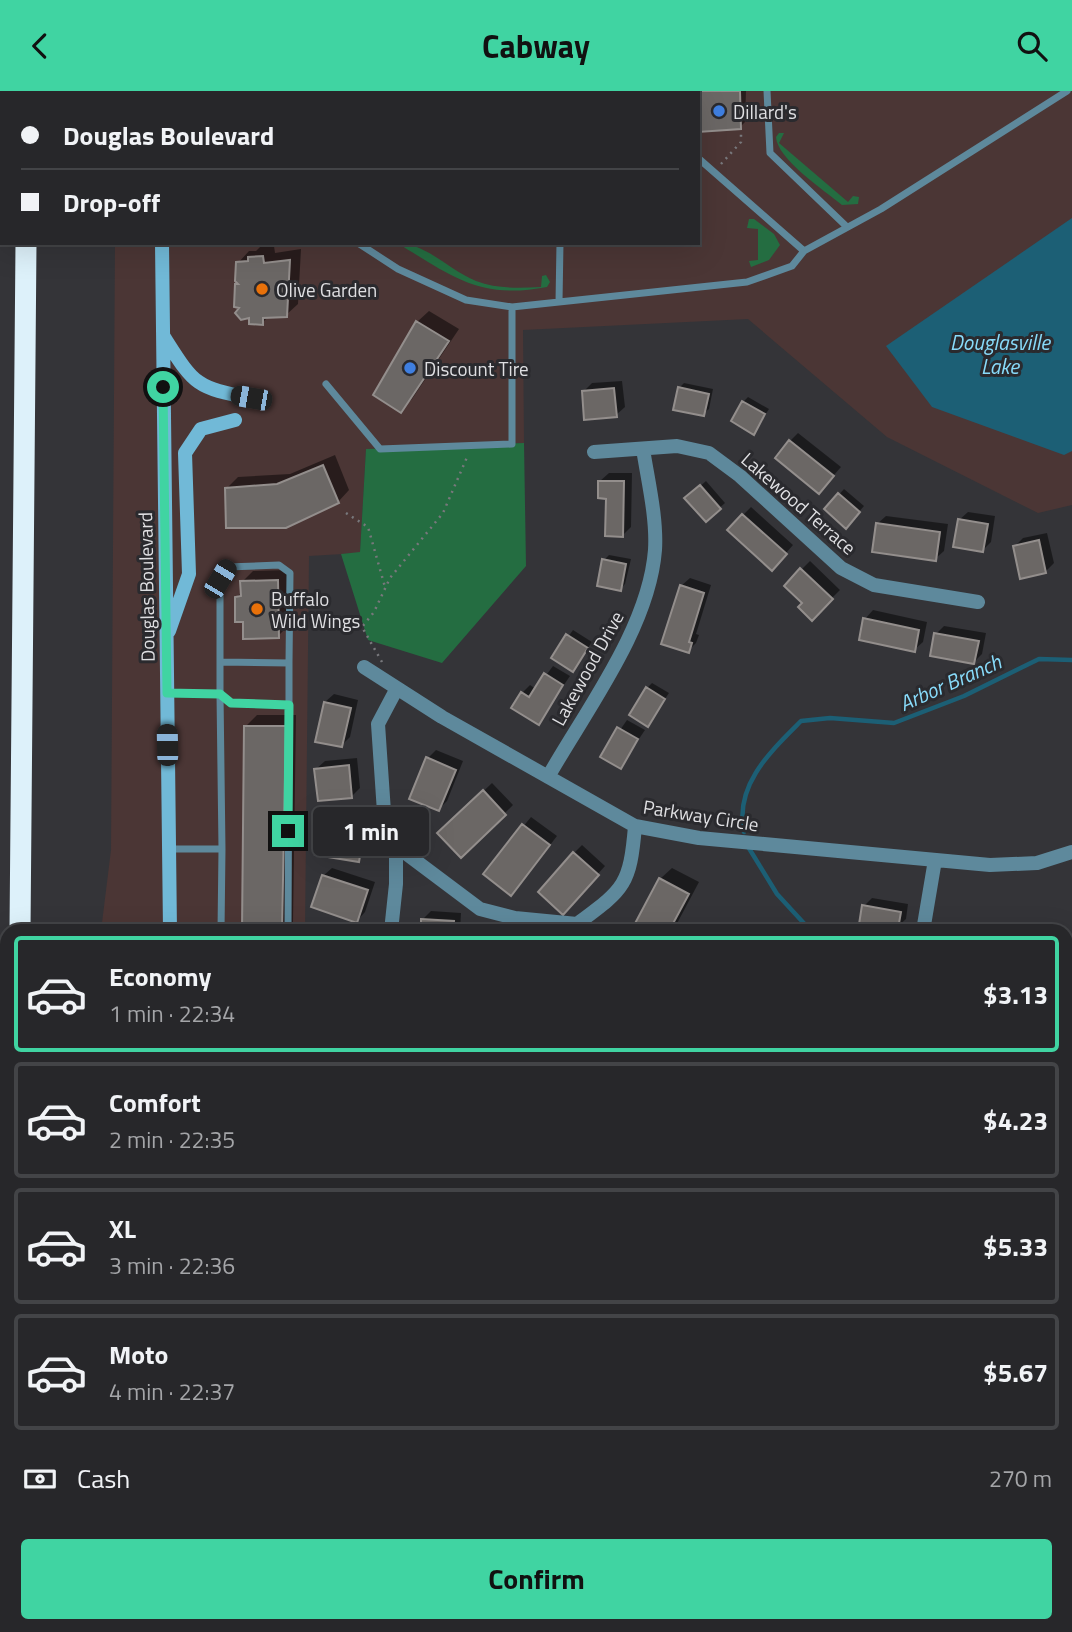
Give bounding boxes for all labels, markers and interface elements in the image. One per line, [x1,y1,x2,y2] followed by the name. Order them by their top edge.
[482,22,590,70] text: Cabway
[21,27,59,65] icon: back
[1013,27,1051,65] icon: search
[733,97,797,126] place label: Dillard's
[711,103,727,119] marker: Dillard's
[63,116,274,155] text: Douglas Boulevard
[63,183,160,222] text: Drop-off
[276,275,377,304] place label: Olive Garden
[254,281,270,297] marker: Olive Garden
[950,326,1051,382] water label: Douglasville Lake
[424,354,529,383] place label: Discount Tire
[402,360,418,376] marker: Discount Tire
[147,371,179,403] route start
[229,384,274,412] car
[735,445,863,561] street label: Lakewood Terrace
[130,512,162,662] street label: Douglas Boulevard
[201,556,240,602] car
[271,584,361,635] place label: Buffalo Wild Wings
[249,601,265,617] marker: Buffalo Wild Wings
[543,605,631,731] street label: Lakewood Drive
[894,645,1007,719] water label: Arbor Branch
[157,724,178,766] car
[641,792,761,838] street label: Parkway Circle
[312,807,428,855] callout: 1 min
[343,814,399,849] text: 1 min
[272,815,304,847] route end
[109,957,211,996] text: Economy
[25,963,88,1026] icon: car
[983,975,1048,1014] text: $3.13
[109,996,235,1031] text: 1 min · 22:34
[109,1083,201,1122] text: Comfort
[25,1089,88,1152] icon: car
[983,1101,1048,1140] text: $4.23
[109,1122,235,1157] text: 2 min · 22:35
[109,1209,136,1248] text: XL
[25,1215,88,1278] icon: car
[983,1227,1048,1266] text: $5.33
[109,1248,235,1283] text: 3 min · 22:36
[109,1335,168,1374] text: Moto
[25,1341,88,1404] icon: car
[983,1353,1048,1392] text: $5.67
[109,1374,235,1409] text: 4 min · 22:37
[77,1459,130,1498] text: Cash
[21,1460,59,1498] icon: cash
[989,1461,1052,1496] text: 270 m
[21,1539,1052,1619] button: Confirm

